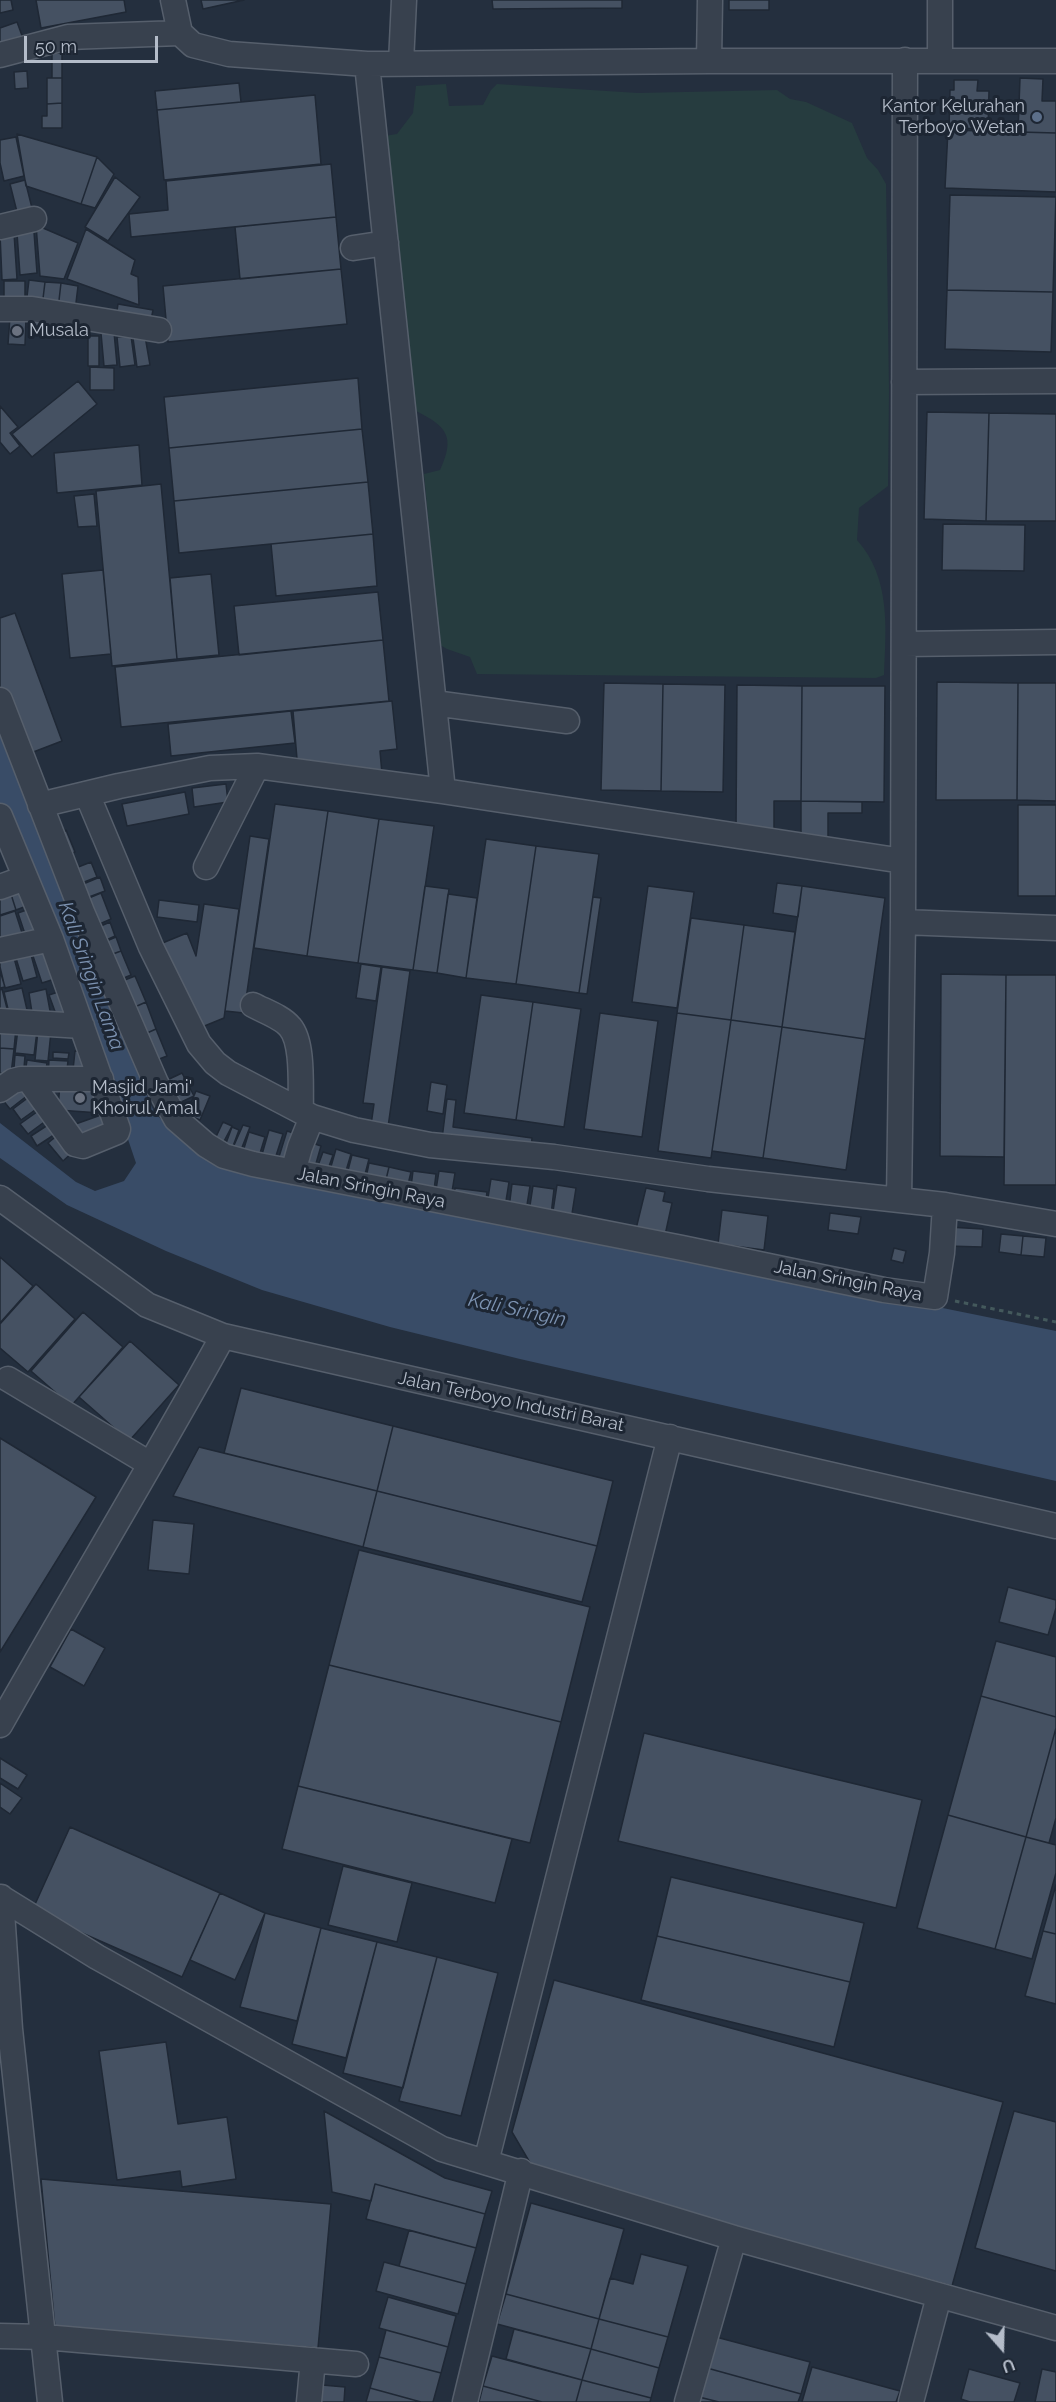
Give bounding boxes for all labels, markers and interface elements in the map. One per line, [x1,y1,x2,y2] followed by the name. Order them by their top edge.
[27,24,160,62] scale bar
[35,36,77,57] text: 50 m
[882,96,1025,138] place label: Kantor Kelurahan Terboyo Wetan
[1030,110,1044,124] marker: Kantor Kelurahan Terboyo Wetan
[29,320,89,342] place label: Musala
[10,324,24,338] marker: Musala
[53,898,129,1054] water label: Kali Sringin Lama
[92,1077,199,1120] place label: Masjid Jami' Khoirul Amal
[73,1091,87,1105] marker: Masjid Jami' Khoirul Amal
[295,1163,447,1213] street label: Jalan Sringin Raya
[772,1256,924,1306] street label: Jalan Sringin Raya
[466,1288,568,1332] water label: Kali Sringin
[396,1367,626,1437] street label: Jalan Terboyo Industri Barat
[972,2318,1032,2378] north arrow
[999,2354,1017,2376] text: U

